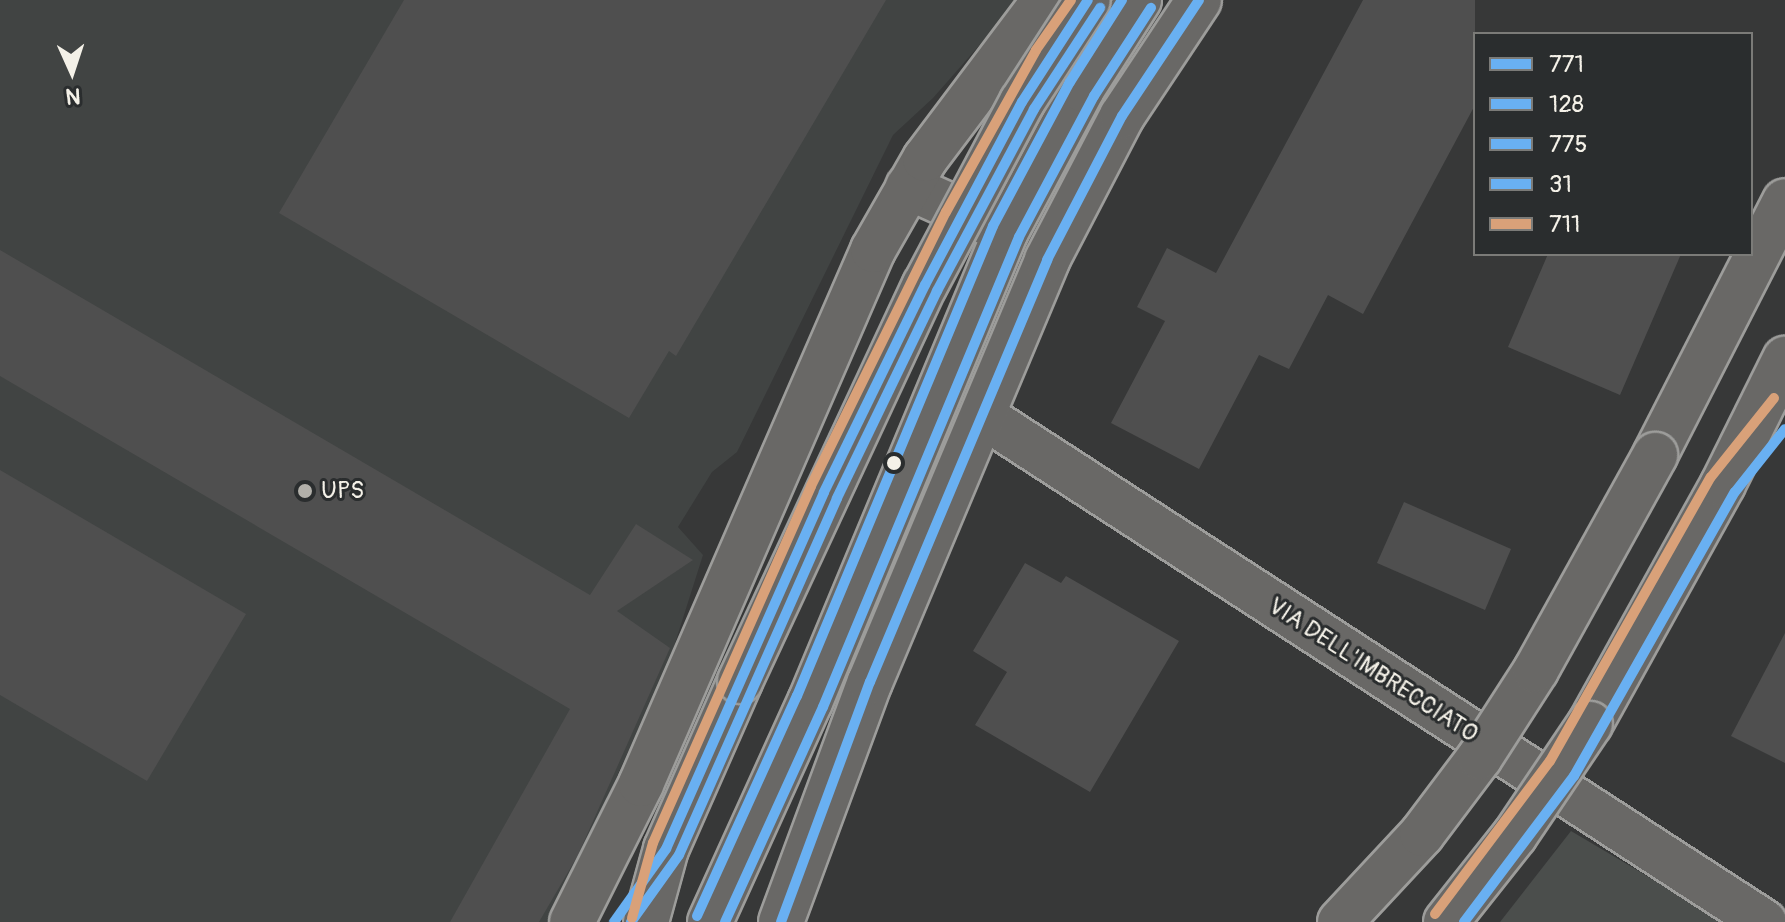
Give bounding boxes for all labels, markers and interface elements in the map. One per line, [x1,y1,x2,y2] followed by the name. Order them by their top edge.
[32,32,112,112] north arrow
[1473,32,1753,256] legend
[1549,50,1584,79] text: 771
[65,82,81,110] text: N
[1549,90,1584,119] text: 128
[1549,130,1587,159] text: 775
[1549,170,1572,199] text: 31
[1549,210,1580,239] text: 711
[886,455,902,471] unlabelled marker
[321,477,364,505] place label: UPS
[296,482,314,500] marker: UPS
[1263,592,1483,748] street label: VIA DELL'IMBRECCIATO

